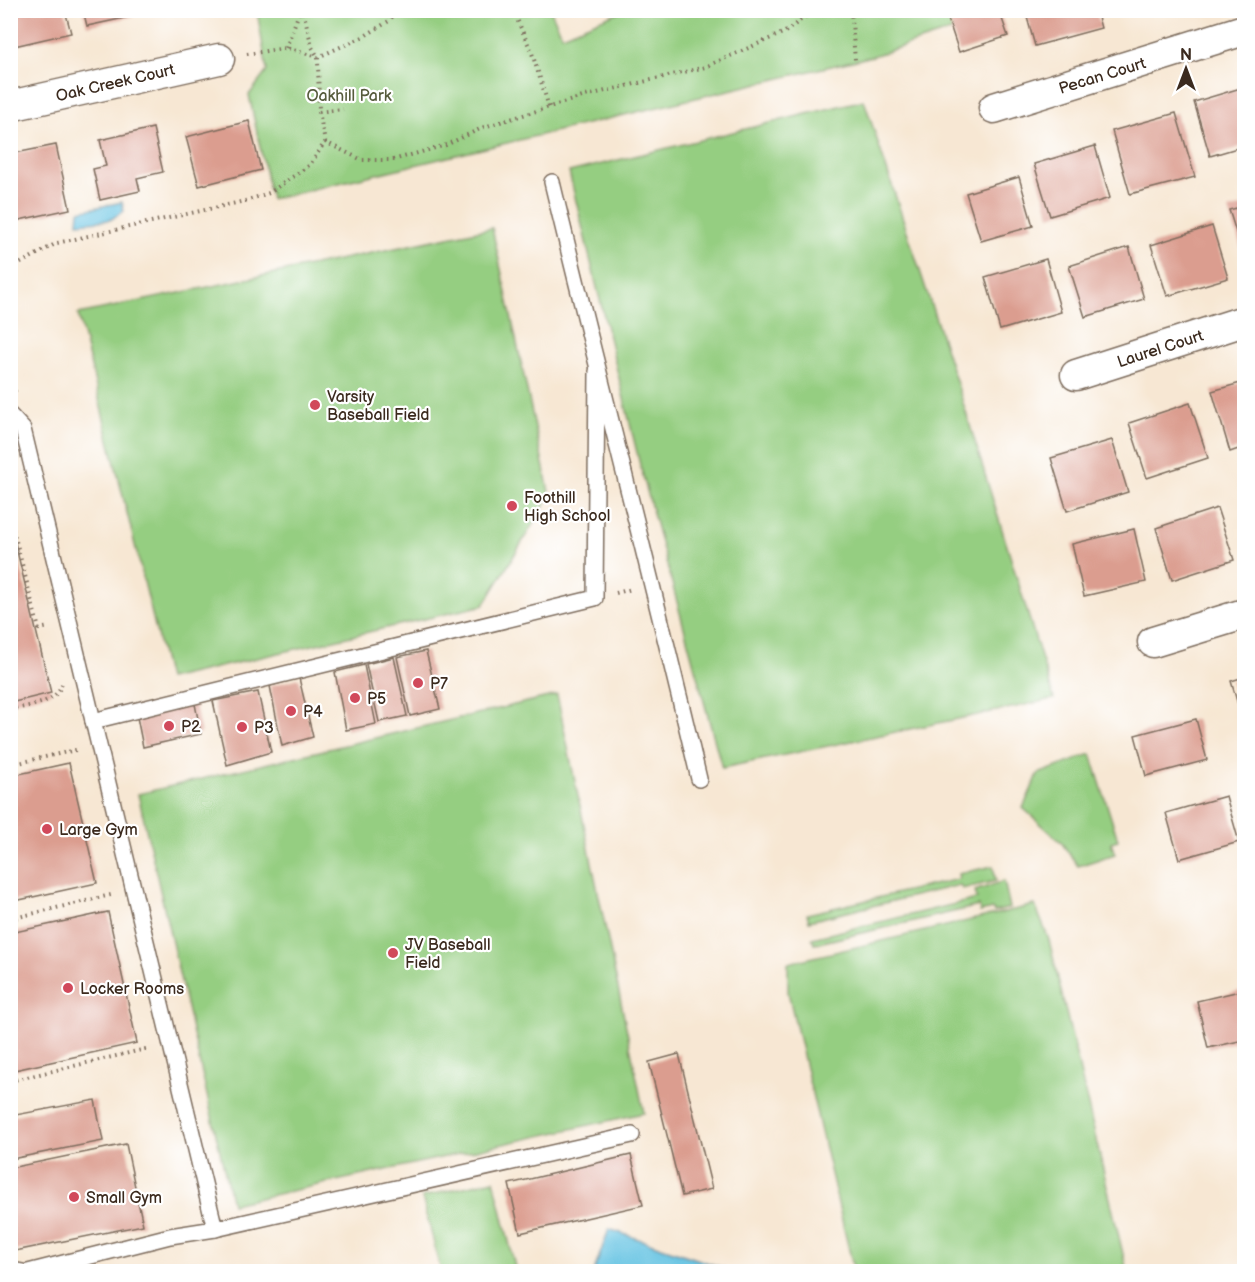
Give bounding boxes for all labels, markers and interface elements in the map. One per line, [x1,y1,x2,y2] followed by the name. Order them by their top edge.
[1156,39,1216,99] north arrow
[1180,46,1192,65] text: N
[1057,54,1148,99] street label: Pecan Court
[54,61,177,106] street label: Oak Creek Court
[306,87,392,106] park label: Oakhill Park
[1115,327,1206,372] street label: Laurel Court
[327,388,429,425] place label: Varsity Baseball Field
[308,398,322,412] marker: Varsity Baseball Field
[524,489,610,526] place label: Foothill High School
[505,499,519,513] marker: Foothill High School
[430,675,448,694] place label: P7
[411,676,425,690] marker: P7
[367,690,386,709] place label: P5
[348,691,362,705] marker: P5
[303,703,323,722] place label: P4
[284,704,298,718] marker: P4
[181,718,201,737] place label: P2
[162,719,176,733] marker: P2
[254,719,274,738] place label: P3
[235,720,249,734] marker: P3
[59,821,138,840] place label: Large Gym
[40,822,54,836] marker: Large Gym
[405,936,490,973] place label: JV Baseball Field
[386,946,400,960] marker: JV Baseball Field
[80,980,184,999] place label: Locker Rooms
[61,981,75,995] marker: Locker Rooms
[86,1189,162,1208] place label: Small Gym
[67,1190,81,1204] marker: Small Gym

